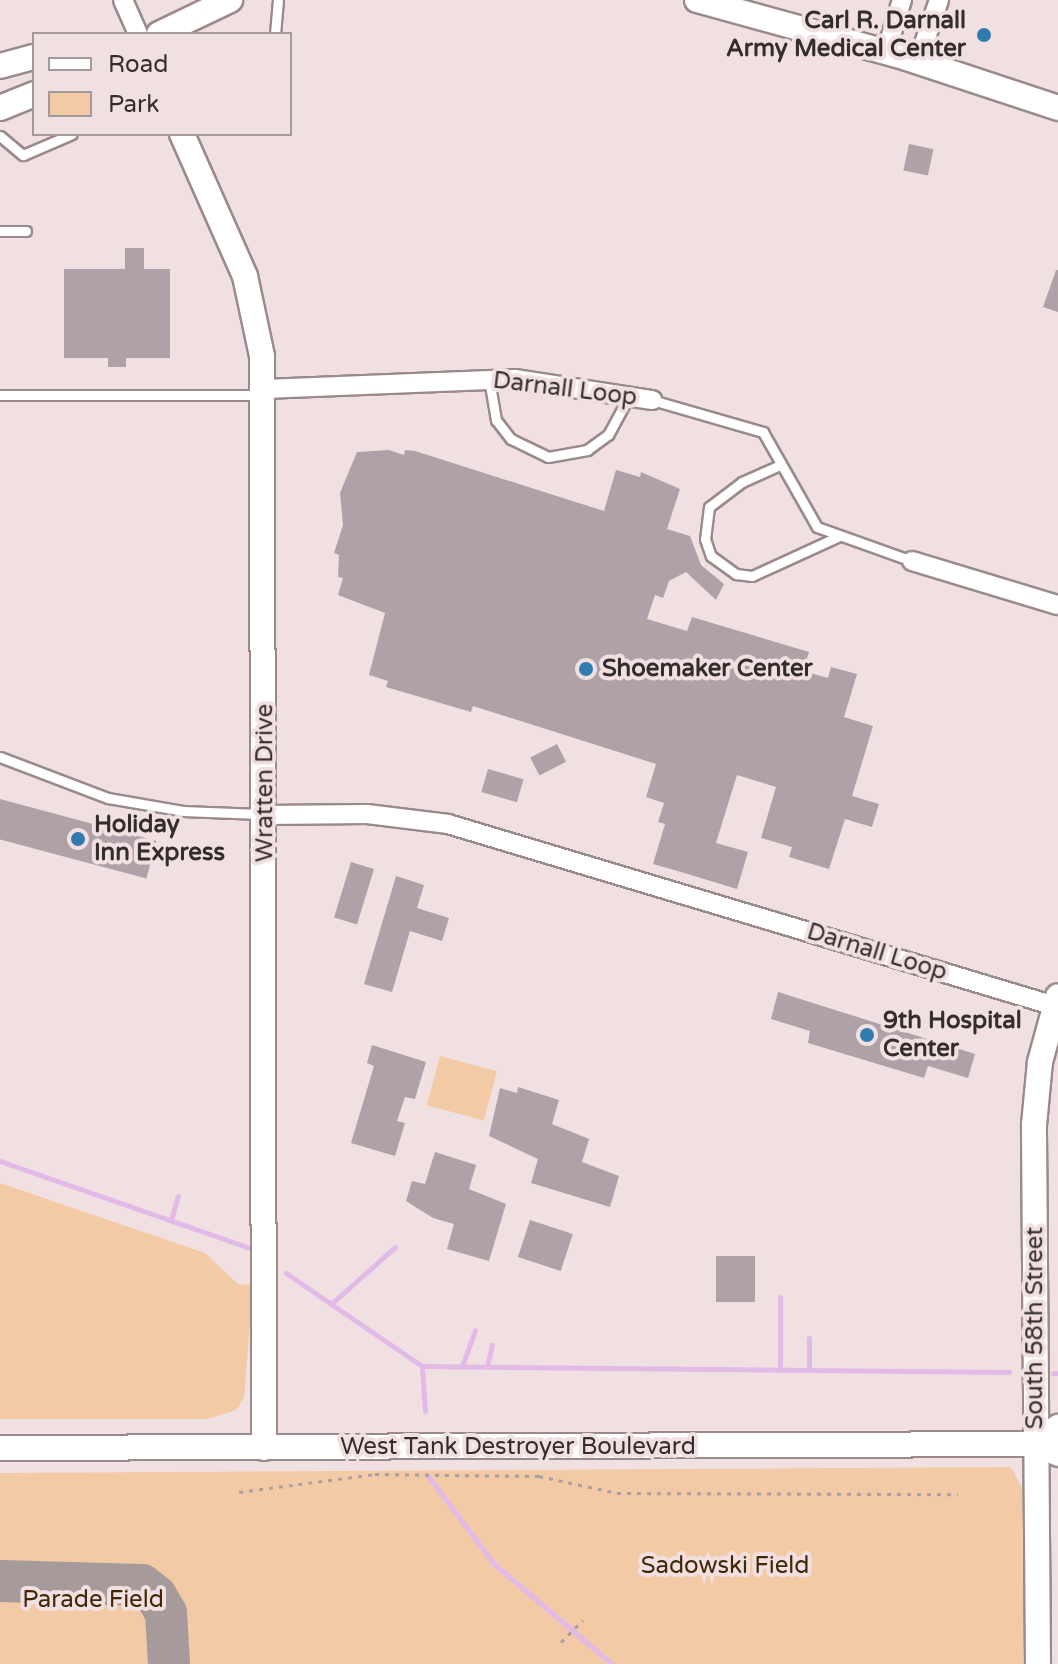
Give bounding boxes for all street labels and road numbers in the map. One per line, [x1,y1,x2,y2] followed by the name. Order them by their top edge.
[491,366,639,412] street label: Darnall Loop
[251,704,279,862] street label: Wratten Drive
[803,917,951,987] street label: Darnall Loop
[1021,1227,1049,1429] street label: South 58th Street
[340,1433,696,1461] street label: West Tank Destroyer Boulevard

